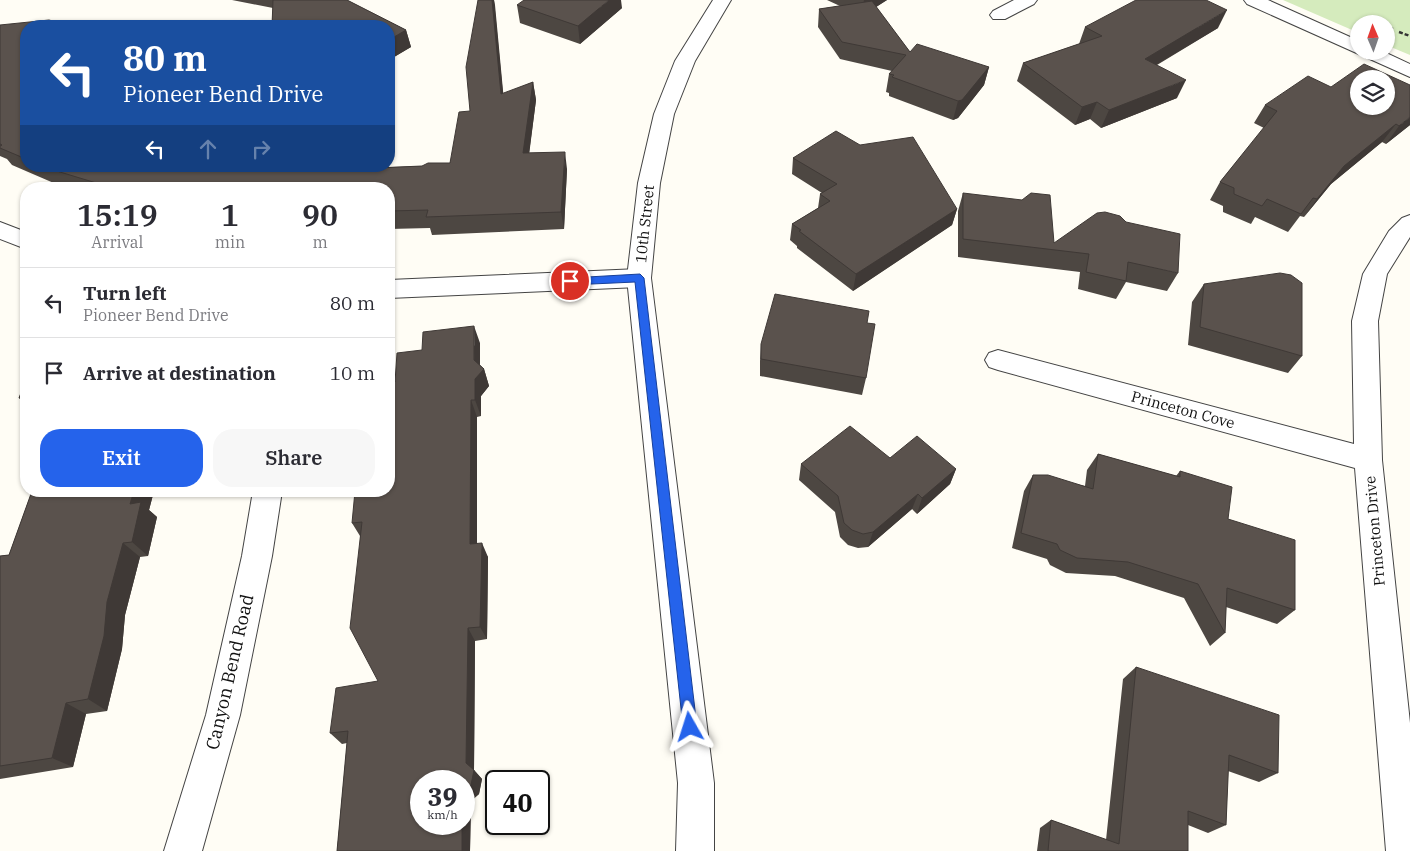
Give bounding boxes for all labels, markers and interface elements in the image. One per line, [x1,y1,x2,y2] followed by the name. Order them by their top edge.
[1350,15,1395,60] north arrow
[1350,15,1395,115] map controls
[123,35,207,81] text: 80 m
[40,40,105,105] icon: left
[1350,70,1395,115] button: layers
[123,79,323,108] text: Pioneer Bend Drive
[141,135,169,163] icon: left
[194,135,222,163] icon: ahead
[247,135,275,163] icon: right
[631,184,658,264] street label: 10th Street
[77,195,158,234] text: 15:19
[221,195,239,234] text: 1
[302,195,338,234] text: 90
[91,232,143,252] text: Arrival
[215,232,245,252] text: min
[312,232,328,252] text: m
[549,260,591,302] pin
[556,267,584,295] icon: arrive
[83,281,166,305] text: Turn left
[40,289,68,317] icon: left
[330,291,375,315] text: 80 m
[83,305,229,325] text: Pioneer Bend Drive
[40,359,68,387] icon: arrive
[83,361,276,385] text: Arrive at destination
[330,361,375,385] text: 10 m
[1129,387,1237,432] street label: Princeton Cove
[40,429,203,487] button: Exit
[213,429,375,487] button: Share
[1360,475,1389,587] street label: Princeton Drive
[200,592,259,752] street label: Canyon Bend Road
[663,700,715,752] position arrow
[485,770,550,835] speed limit sign: 40
[427,780,458,813] text: 39
[427,807,458,822] text: km/h

